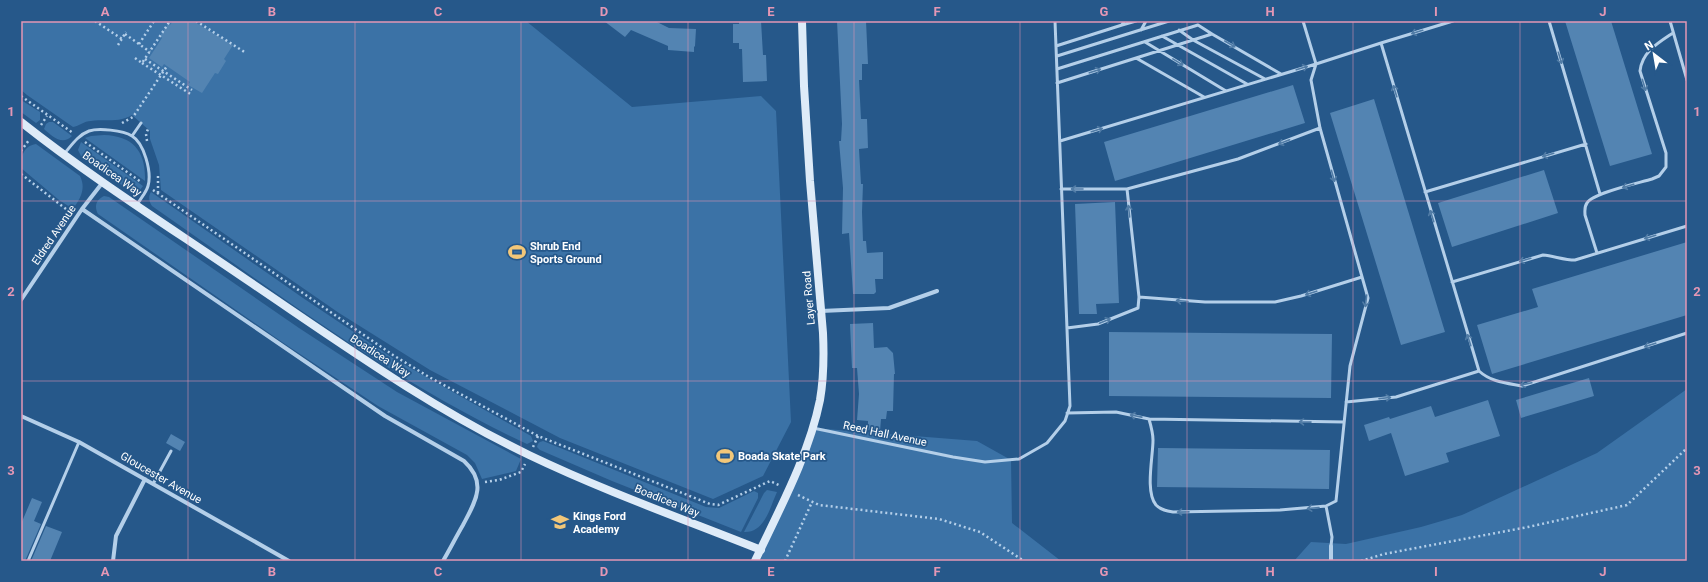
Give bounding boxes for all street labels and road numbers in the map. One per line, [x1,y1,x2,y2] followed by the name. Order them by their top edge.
[80,149,145,200] street label: Boadicea Way
[29,202,79,267] street label: Eldred Avenue
[800,270,818,326] street label: Layer Road
[348,332,413,381] street label: Boadicea Way
[842,419,928,449] street label: Reed Hall Avenue
[118,449,204,507] street label: Gloucester Avenue
[633,482,702,520] street label: Boadicea Way

